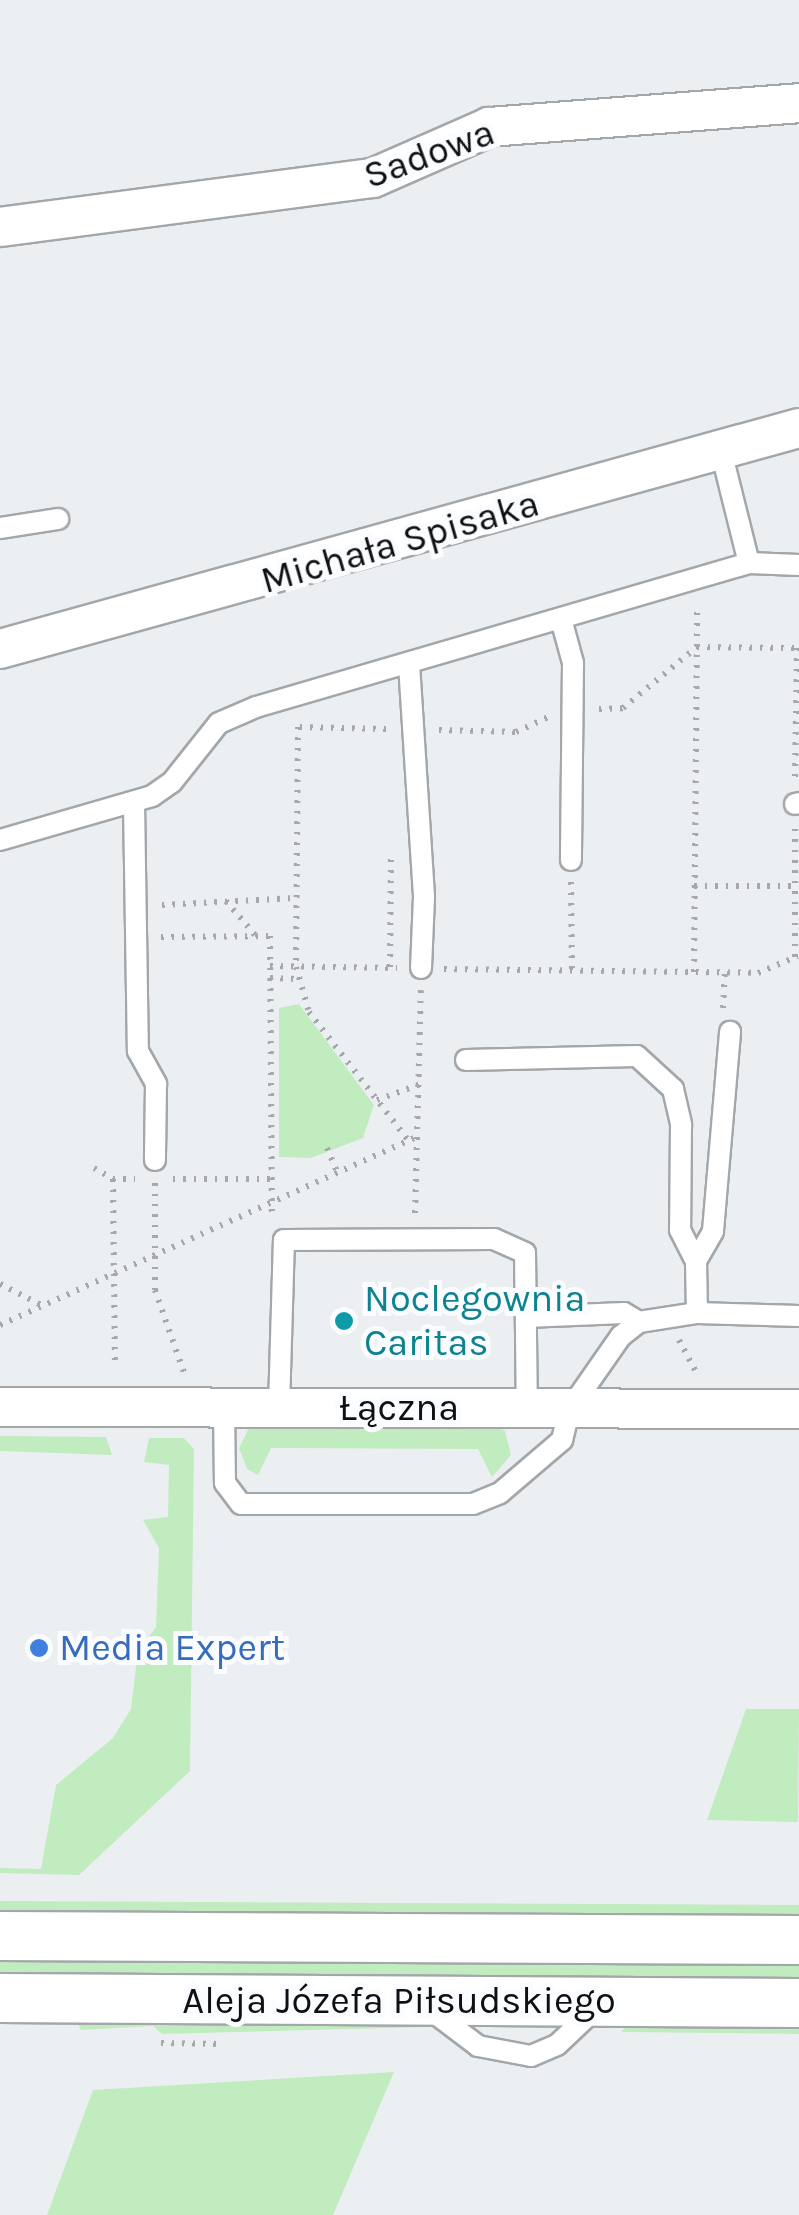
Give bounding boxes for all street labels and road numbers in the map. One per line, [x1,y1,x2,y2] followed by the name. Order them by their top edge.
[357,109,501,199] street label: Sadowa
[256,480,544,604] street label: Michała Spisaka
[339,1385,459,1431] street label: Łączna
[182,1978,616,2024] street label: Aleja Józefa Piłsudskiego

